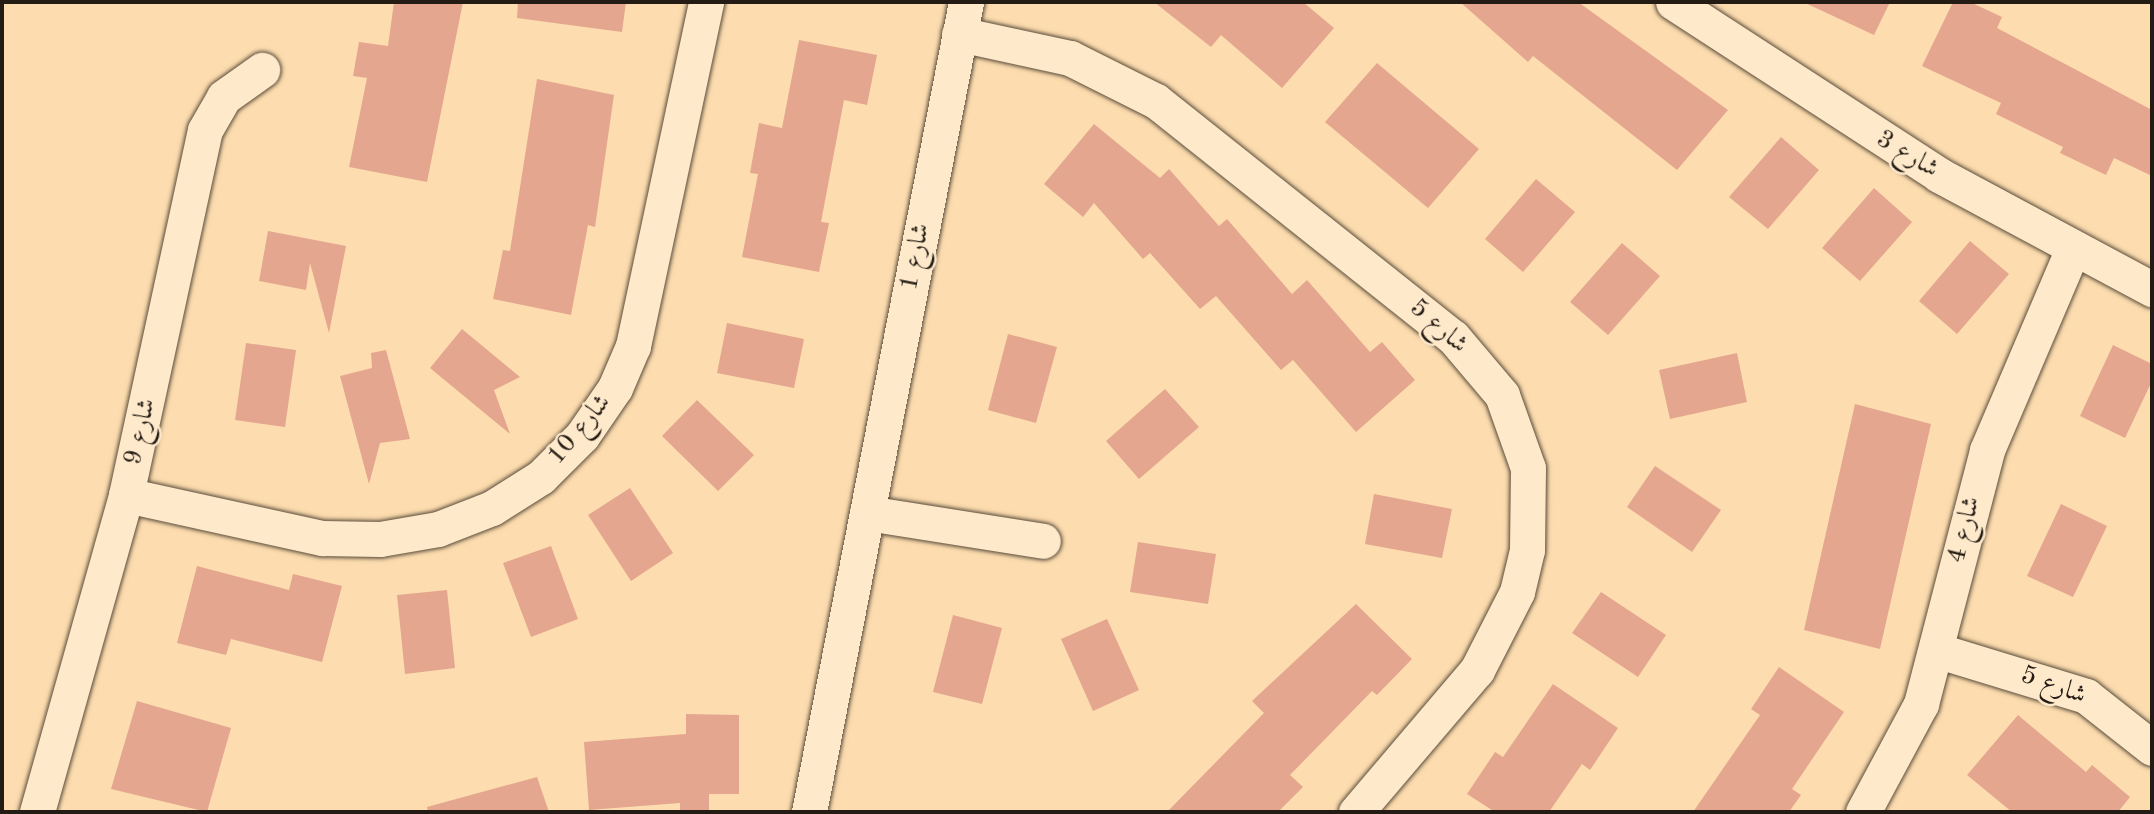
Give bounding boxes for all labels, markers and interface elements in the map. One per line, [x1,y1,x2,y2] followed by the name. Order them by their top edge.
[1870,124,1944,186] street label: شارع 3
[894,221,938,293] street label: شارع 1
[1402,293,1474,361] street label: شارع 5
[542,388,618,472] street label: شارع 10
[118,396,164,468] street label: شارع 9
[1942,493,1988,567] street label: شارع 4
[2016,660,2090,712] street label: شارع 5

